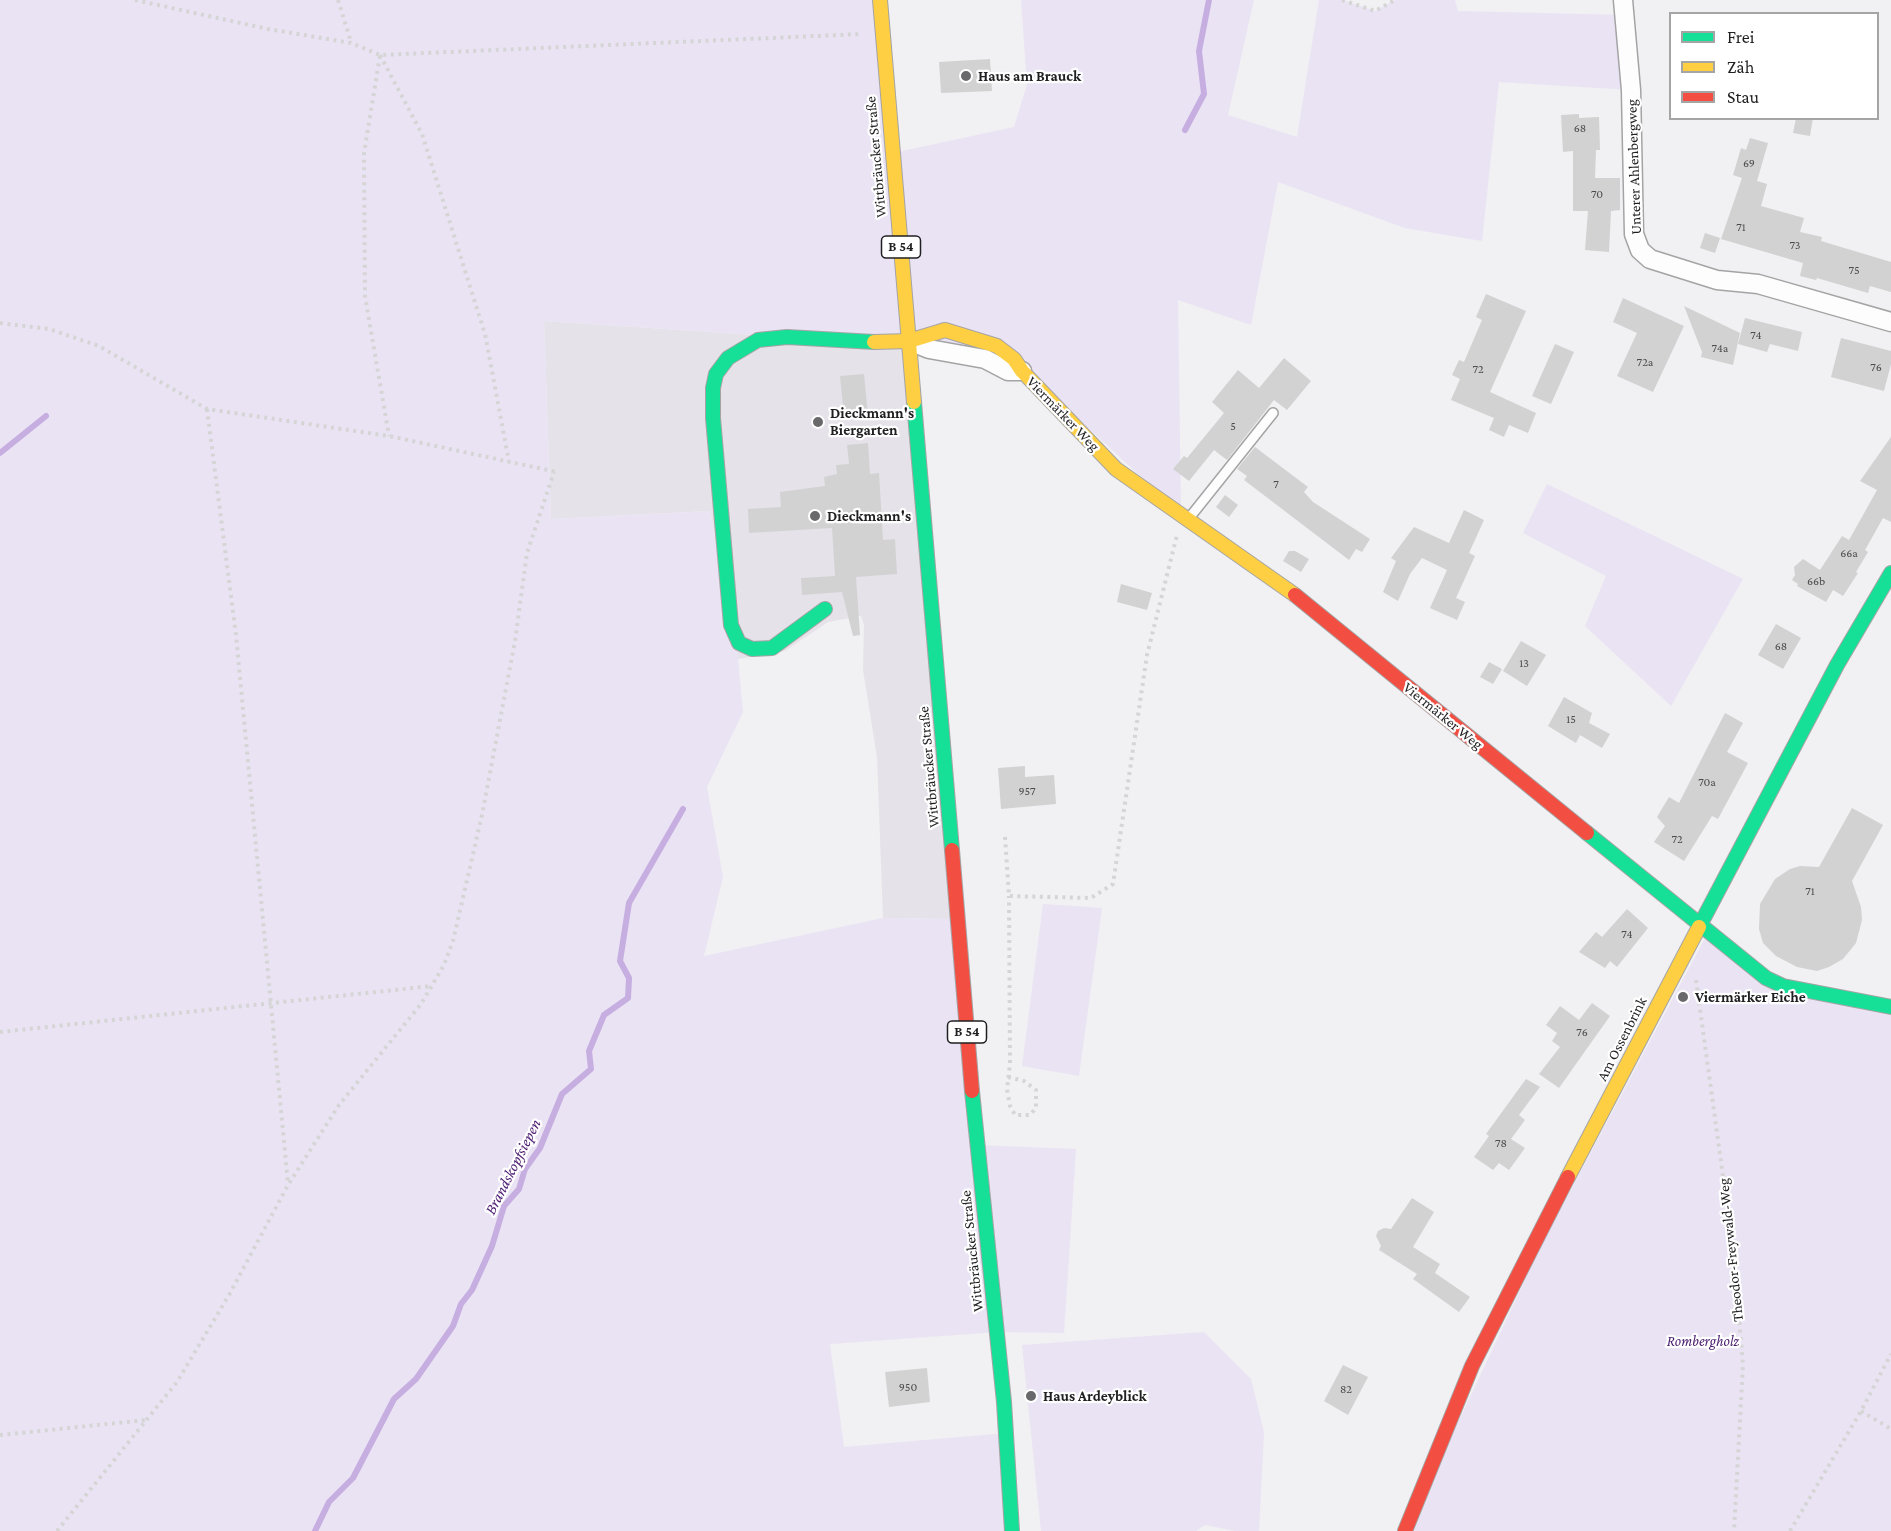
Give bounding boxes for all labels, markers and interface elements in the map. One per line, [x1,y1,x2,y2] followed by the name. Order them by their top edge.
[1669,12,1879,120] legend
[1727,27,1754,47] text: Frei
[1727,57,1754,77] text: Zäh
[978,67,1081,85] place label: Haus am Brauck
[959,69,973,83] marker: Haus am Brauck
[1727,87,1759,107] text: Stau
[862,96,890,218] street label: Wittbräucker Straße
[1623,99,1645,235] street label: Unterer Ahlenbergweg
[1574,121,1586,135] house number: 68
[1743,156,1755,170] house number: 69
[1591,187,1603,201] house number: 70
[1736,220,1746,234] house number: 71
[882,236,920,258] road number: B 54
[1789,238,1801,252] house number: 73
[1848,263,1860,277] house number: 75
[1750,328,1762,342] house number: 74
[1712,341,1728,355] house number: 74a
[1637,355,1653,369] house number: 72a
[1870,360,1882,374] house number: 76
[1472,362,1484,376] house number: 72
[1023,373,1103,455] street label: Viermärker Weg
[830,404,914,439] place label: Dieckmann's Biergarten
[811,415,825,429] marker: Dieckmann's Biergarten
[1230,419,1236,433] house number: 5
[1273,477,1279,491] house number: 7
[827,507,911,525] place label: Dieckmann's
[808,509,822,523] marker: Dieckmann's
[1840,546,1858,560] house number: 66a
[1807,574,1825,588] house number: 66b
[1775,639,1787,653] house number: 68
[1519,656,1529,670] house number: 13
[1400,678,1486,754] street label: Viermärker Weg
[915,706,943,828] street label: Wittbräucker Straße
[1566,712,1576,726] house number: 15
[1698,775,1716,789] house number: 70a
[1019,784,1035,798] house number: 957
[1671,832,1683,846] house number: 72
[1805,884,1815,898] house number: 71
[1621,927,1633,941] house number: 74
[1695,988,1806,1006] place label: Viermärker Eiche
[1676,990,1690,1004] marker: Viermärker Eiche
[1593,994,1651,1084] street label: Am Ossenbrink
[948,1021,986,1043] road number: B 54
[1576,1025,1588,1039] house number: 76
[481,1116,545,1218] water label: Brandskopfsiepen
[1495,1136,1507,1150] house number: 78
[1715,1177,1747,1323] street label: Theodor-Freywald-Weg
[957,1189,987,1313] street label: Wittbräucker Straße
[1667,1332,1739,1350] park label: Rombergholz
[899,1380,917,1394] house number: 950
[1340,1382,1352,1396] house number: 82
[1043,1387,1147,1405] place label: Haus Ardeyblick
[1024,1389,1038,1403] marker: Haus Ardeyblick

